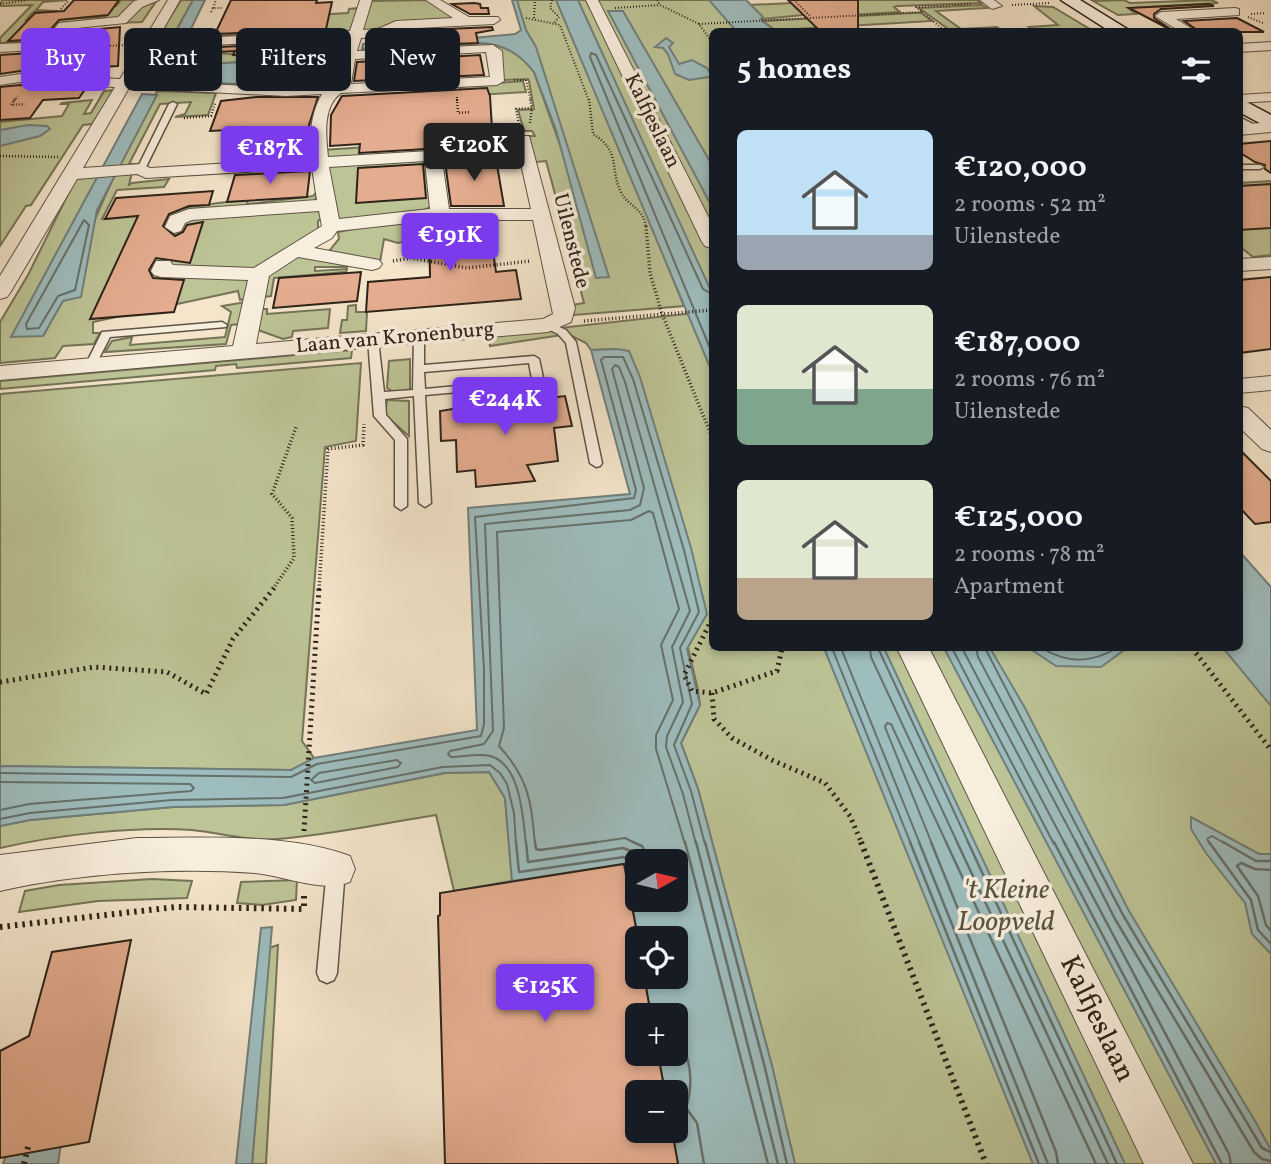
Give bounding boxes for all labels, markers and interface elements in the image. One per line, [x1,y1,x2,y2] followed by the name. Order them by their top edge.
[21,28,110,91] chip: Buy
[124,28,222,91] chip: Rent
[236,28,351,91] chip: Filters
[365,28,460,91] chip: New
[737,49,851,91] text: 5 homes
[1177,51,1215,89] icon: filters
[617,69,687,173] street label: Kalfjeslaan
[425,124,523,183] pin: €120K
[221,127,319,186] pin: €187K
[440,130,508,162] text: €120K
[237,133,303,165] text: €187K
[954,147,1087,189] text: €120,000
[793,158,877,242] icon: home
[954,189,1106,221] text: 2 rooms · 52 m²
[545,190,597,292] street label: Uilenstede
[401,214,499,273] pin: €191K
[418,220,482,252] text: €191K
[954,221,1060,253] text: Uilenstede
[295,315,495,361] street label: Laan van Kronenburg
[954,322,1081,364] text: €187,000
[793,333,877,417] icon: home
[954,364,1105,396] text: 2 rooms · 76 m²
[456,378,554,437] pin: €244K
[468,384,542,416] text: €244K
[954,396,1060,428] text: Uilenstede
[954,497,1083,539] text: €125,000
[793,508,877,592] icon: home
[954,539,1105,571] text: 2 rooms · 78 m²
[954,571,1065,603] text: Apartment
[625,849,688,912] north arrow
[625,849,688,1143] map controls
[957,871,1055,942] park label: 't Kleine Loopveld
[625,926,688,989] button: locate
[1050,949,1144,1089] street label: Kalfjeslaan
[496,964,594,1024] pin: €125K
[512,971,578,1003] text: €125K
[625,1003,688,1066] button: +
[625,1080,688,1143] button: −

